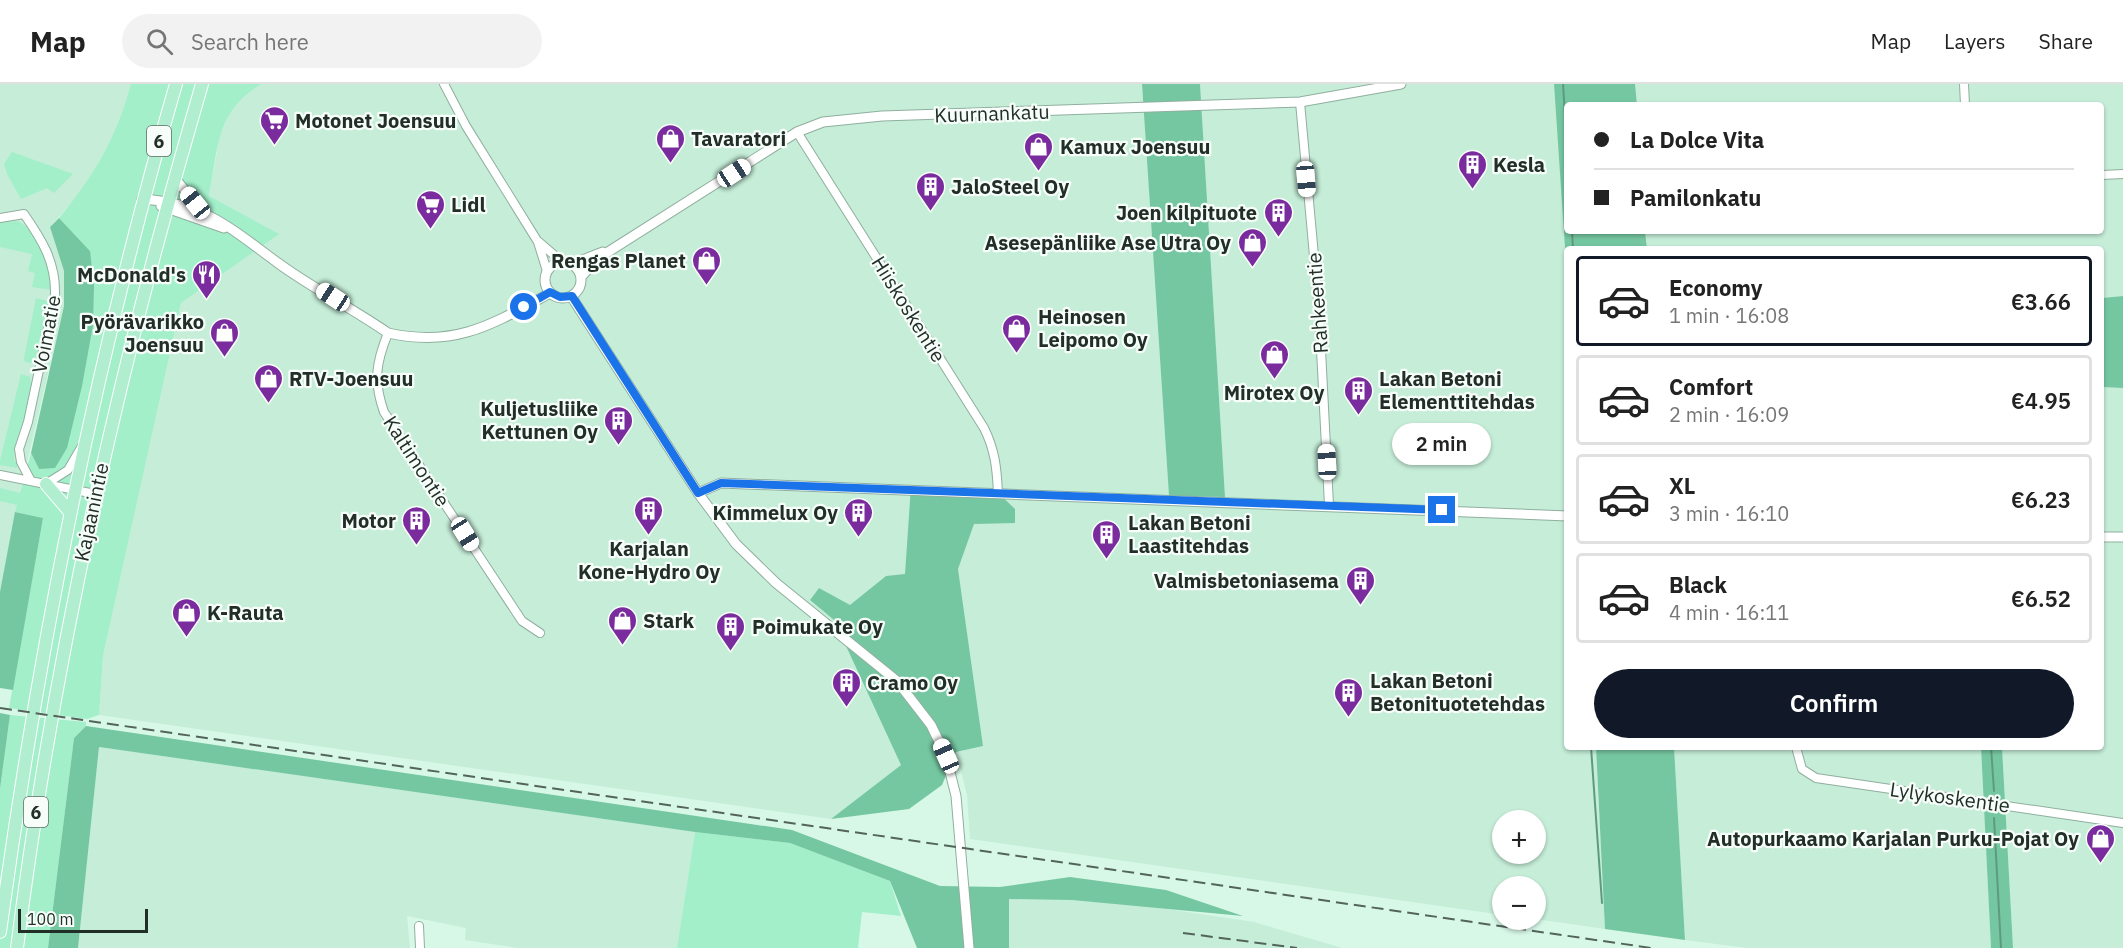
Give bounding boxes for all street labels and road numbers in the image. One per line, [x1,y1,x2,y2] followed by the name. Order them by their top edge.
[934,97,1050,129] street label: Kuurnankatu
[147,126,171,156] road number: 6
[866,251,952,367] street label: Hiiskoskentie
[1300,252,1334,354] street label: Rahkeentie
[25,293,67,375] street label: Voimatie
[378,410,456,512] street label: Kaltimontie
[67,460,115,564] street label: Kajaanintie
[1888,775,2012,819] street label: Lylykoskentie
[24,797,48,827] road number: 6

